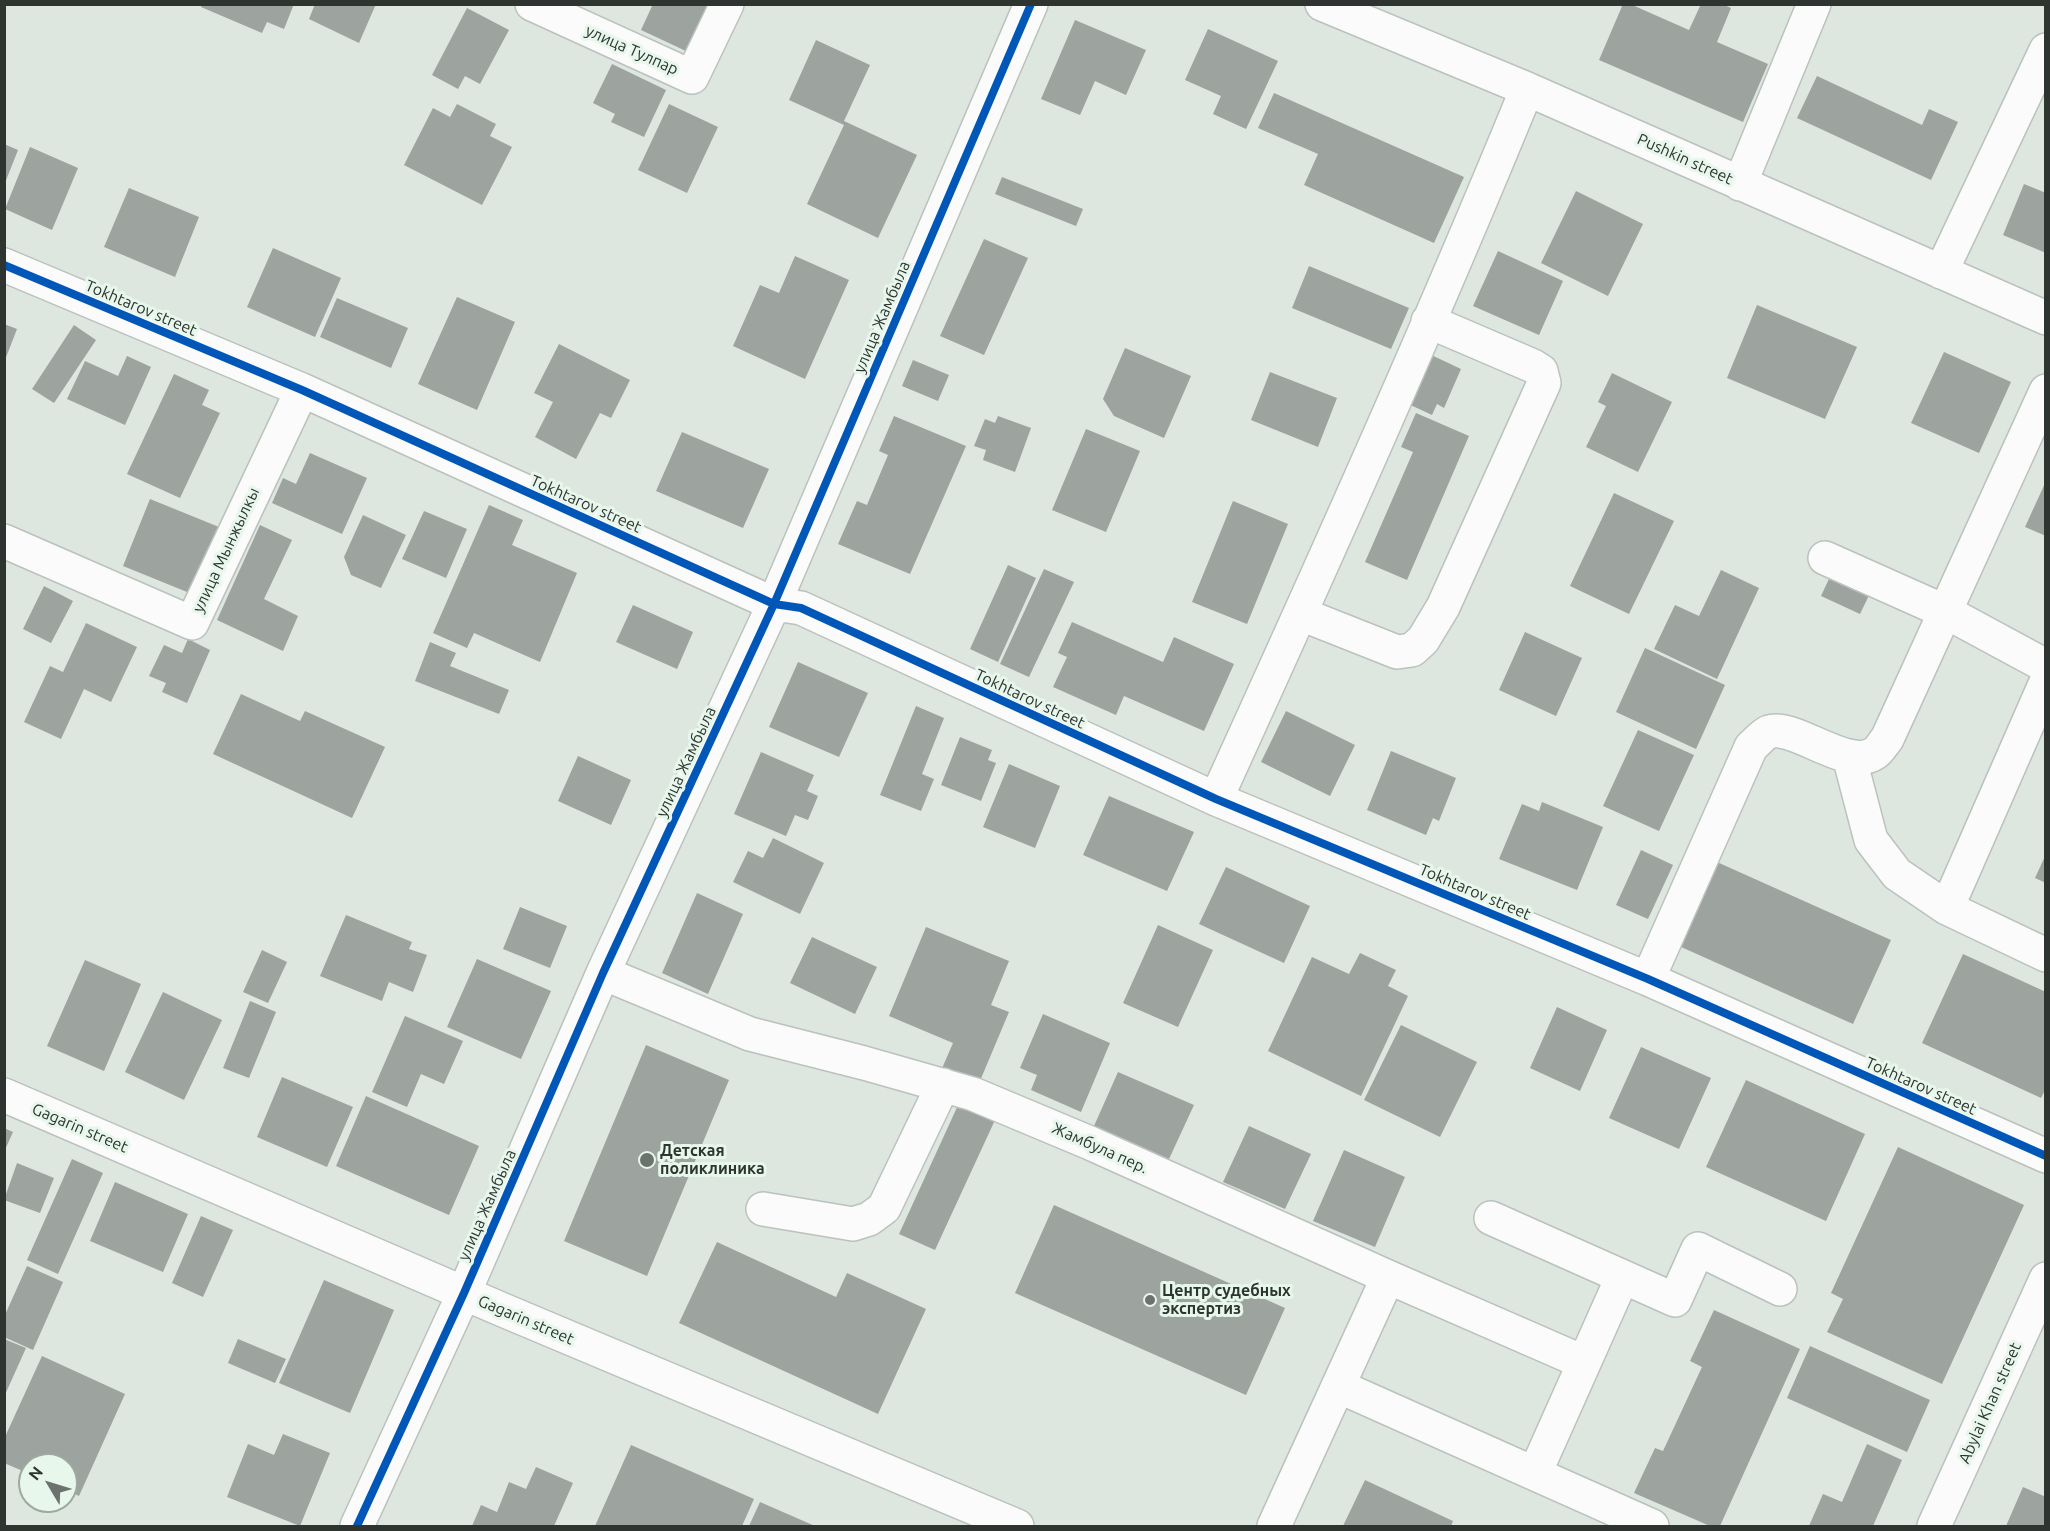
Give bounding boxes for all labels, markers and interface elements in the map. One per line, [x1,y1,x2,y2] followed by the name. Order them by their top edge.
[583,21,681,79] street label: улица Тулпар
[1634,129,1736,189] street label: Pushkin street
[850,258,914,376] street label: улица Жамбыла
[82,276,200,340] street label: Tokhtarov street
[528,471,644,537] street label: Tokhtarov street
[189,484,263,616] street label: улица Мынжылкы
[972,665,1088,733] street label: Tokhtarov street
[652,704,720,820] street label: улица Жамбыла
[1416,860,1534,924] street label: Tokhtarov street
[1863,1053,1979,1119] street label: Tokhtarov street
[29,1099,131,1157] street label: Gagarin street
[1049,1118,1151,1178] street label: Жамбула пер.
[660,1141,765,1179] place label: Детская поликлиника
[454,1146,520,1264] street label: улица Жамбыла
[638,1151,656,1169] marker: Детская поликлиника
[1162,1281,1291,1319] place label: Центр судебных экспертиз
[475,1291,577,1349] street label: Gagarin street
[1143,1293,1157,1307] marker: Центр судебных экспертиз
[1955,1339,2025,1467] street label: Abylai Khan street
[18,1453,78,1513] north arrow
[25,1463,46,1483] text: N

